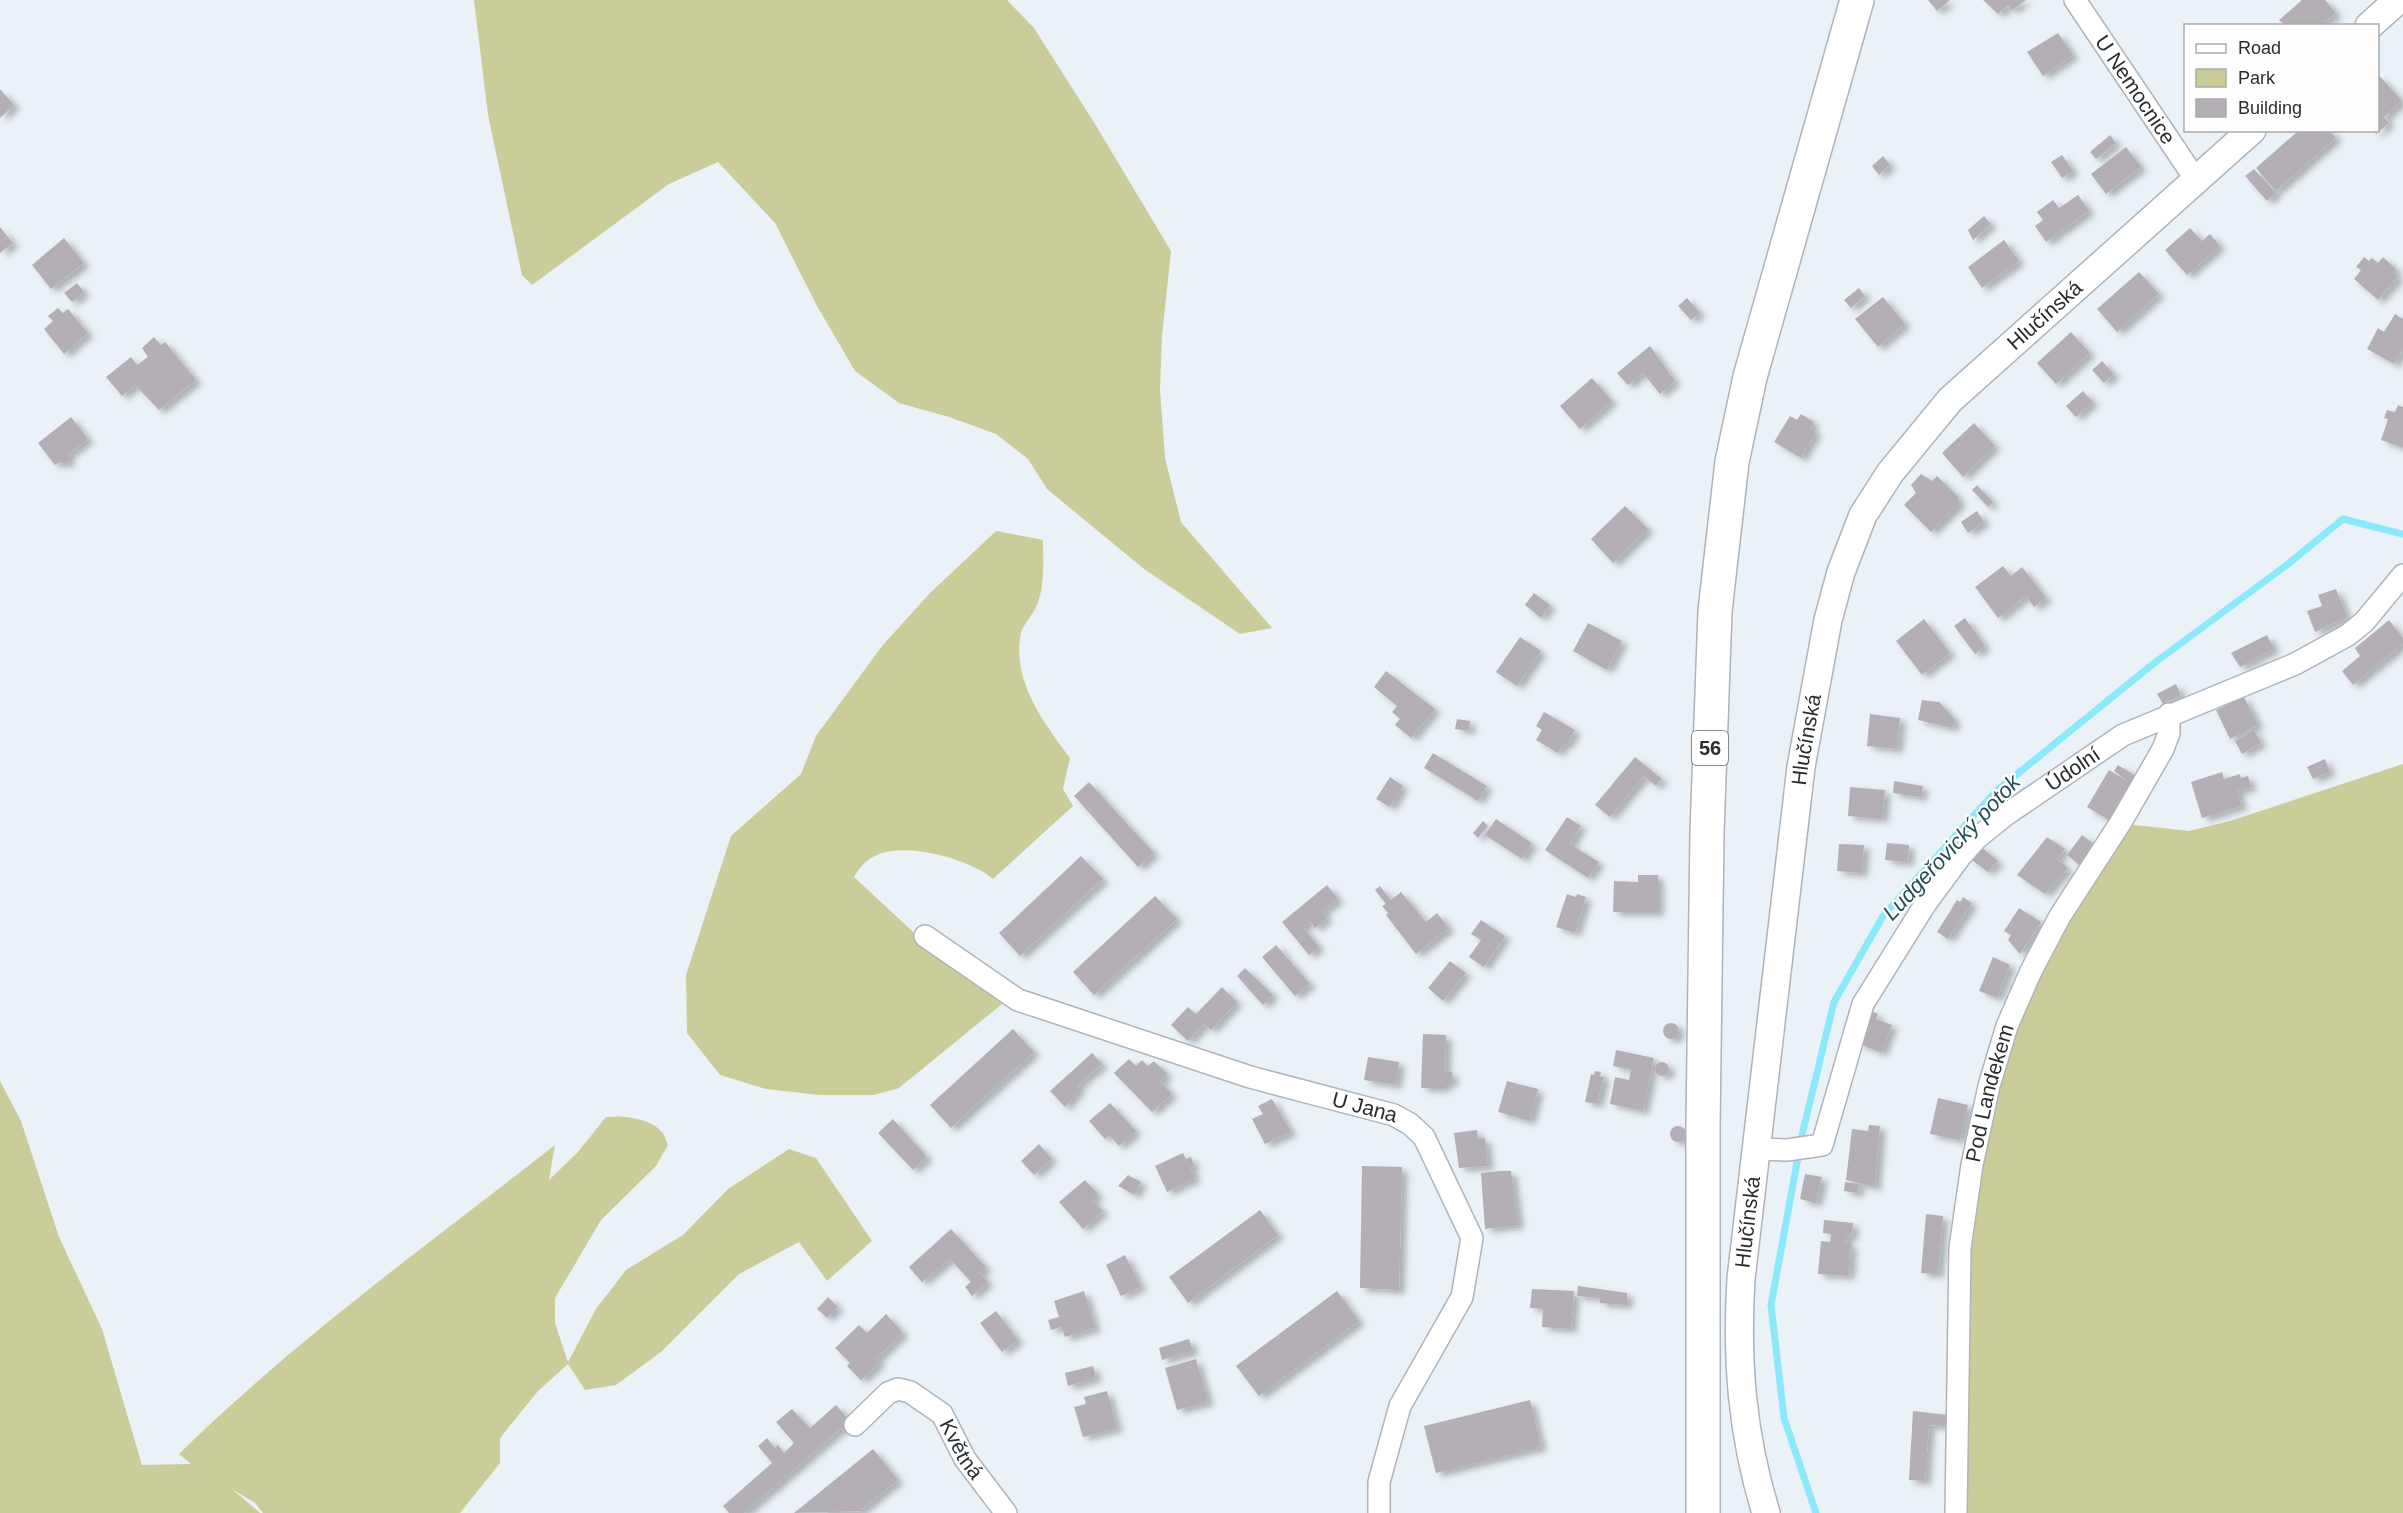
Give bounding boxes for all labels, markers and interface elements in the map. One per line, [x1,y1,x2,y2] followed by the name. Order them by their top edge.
[2184,24,2379,132] legend
[2091,31,2180,148] street label: U Nemocnice
[2238,38,2281,58] text: Road
[2238,68,2276,88] text: Park
[2238,98,2302,118] text: Building
[2002,275,2087,354] street label: Hlučínská
[1787,692,1825,786] street label: Hlučínská
[1692,731,1728,765] road number: 56
[2041,742,2104,795] street label: Údolní
[1878,769,2026,925] water label: Ludgeřovický potok
[1961,1021,2018,1164] street label: Pod Landekem
[1330,1087,1400,1126] street label: U Jana
[1730,1175,1764,1269] street label: Hlučínská
[936,1415,988,1484] street label: Květná

